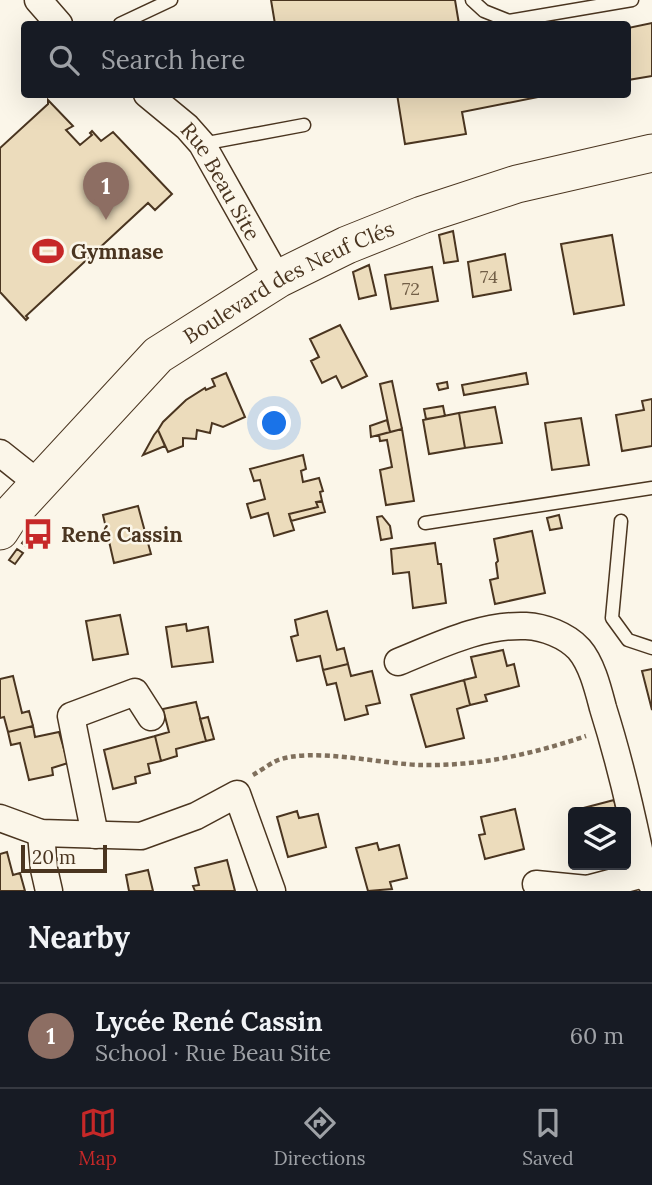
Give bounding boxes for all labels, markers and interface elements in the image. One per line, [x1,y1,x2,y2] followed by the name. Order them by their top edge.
[21,21,631,98] search box
[45,41,83,79] icon: search
[101,43,245,76] text: Search here
[175,116,267,245] street label: Rue Beau Site
[83,162,129,220] pin: 1
[178,214,398,349] street label: Boulevard des Neuf Clés
[31,234,65,268] sports icon: Gymnase
[71,238,163,265] place label: Gymnase
[480,265,498,288] house number: 74
[402,277,420,300] house number: 72
[257,406,291,440] your location
[21,517,55,551] bus stop icon: René Cassin
[61,521,183,548] place label: René Cassin
[568,807,631,870] map controls
[568,807,631,870] button: layers
[21,842,107,874] scale bar
[32,845,76,869] text: 20 m
[28,918,130,956] text: Nearby
[95,1005,323,1038] text: Lycée René Cassin
[46,1021,56,1050] text: 1
[570,1021,624,1050] text: 60 m
[95,1038,331,1067] text: School · Rue Beau Site
[78,1104,117,1170] tab: Map
[274,1104,366,1170] tab: Directions
[522,1104,574,1170] tab: Saved

